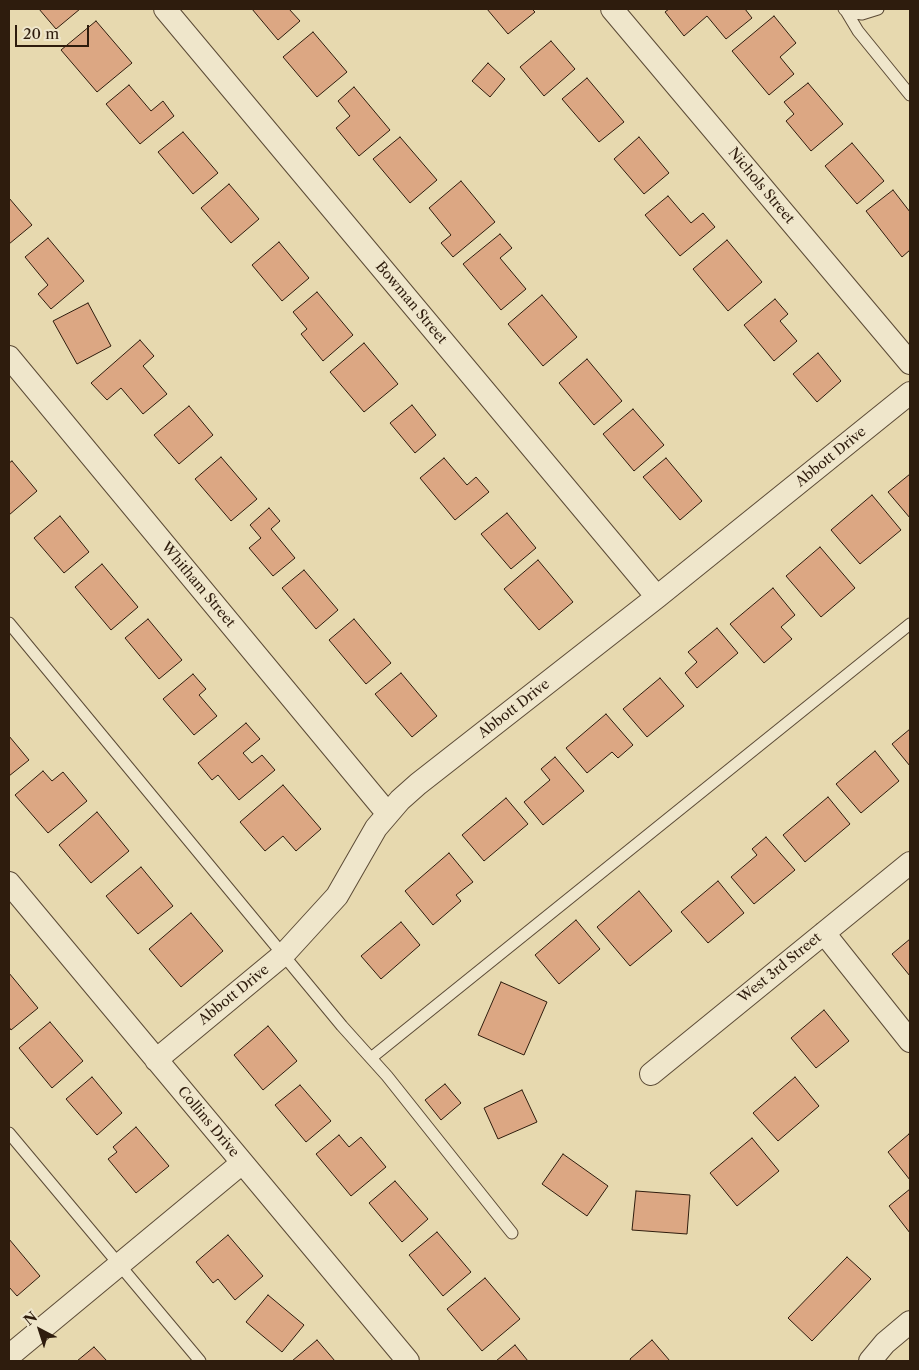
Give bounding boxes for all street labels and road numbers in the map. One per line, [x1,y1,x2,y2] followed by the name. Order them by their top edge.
[724,145,798,227] street label: Nichols Street
[372,258,450,348] street label: Bowman Street
[792,423,870,491] street label: Abbott Drive
[157,539,239,631] street label: Whitham Street
[475,676,553,742] street label: Abbott Drive
[735,929,825,1007] street label: West 3rd Street
[195,961,273,1029] street label: Abbott Drive
[174,1083,242,1161] street label: Collins Drive

